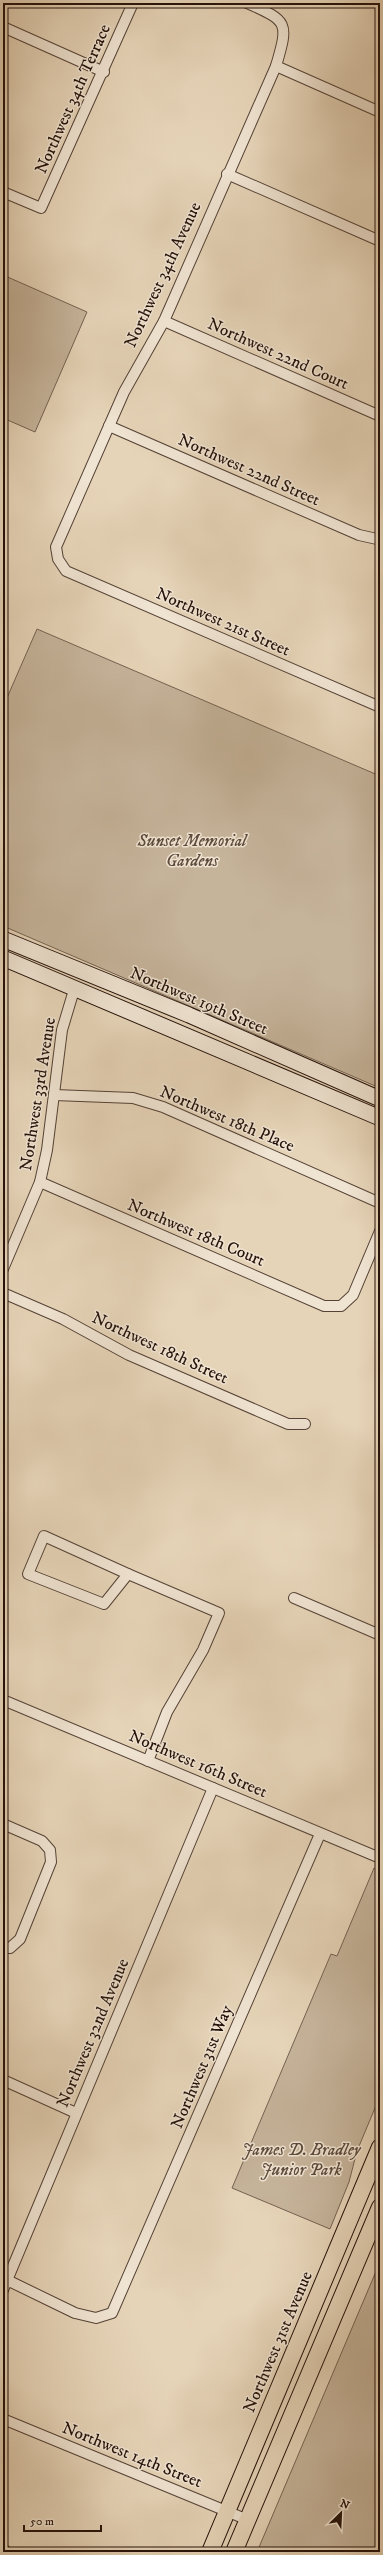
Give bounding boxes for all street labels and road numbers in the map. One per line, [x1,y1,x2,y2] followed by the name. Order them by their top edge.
[30,21,116,177] street label: Northwest 34th Terrace
[120,199,206,351] street label: Northwest 34th Avenue
[204,313,353,395] street label: Northwest 22nd Court
[175,429,324,511] street label: Northwest 22nd Street
[152,583,294,662] street label: Northwest 21st Street
[127,962,272,1040] street label: Northwest 19th Street
[15,1016,61,1172] street label: Northwest 33rd Avenue
[156,1081,298,1157] street label: Northwest 18th Place
[124,1194,269,1272] street label: Northwest 18th Court
[88,1307,232,1389] street label: Northwest 18th Street
[125,1725,271,1803] street label: Northwest 16th Street
[52,1955,134,2111] street label: Northwest 32nd Avenue
[166,2001,238,2132] street label: Northwest 31st Way
[238,2268,318,2416] street label: Northwest 31st Avenue
[59,2417,206,2493] street label: Northwest 14th Street

